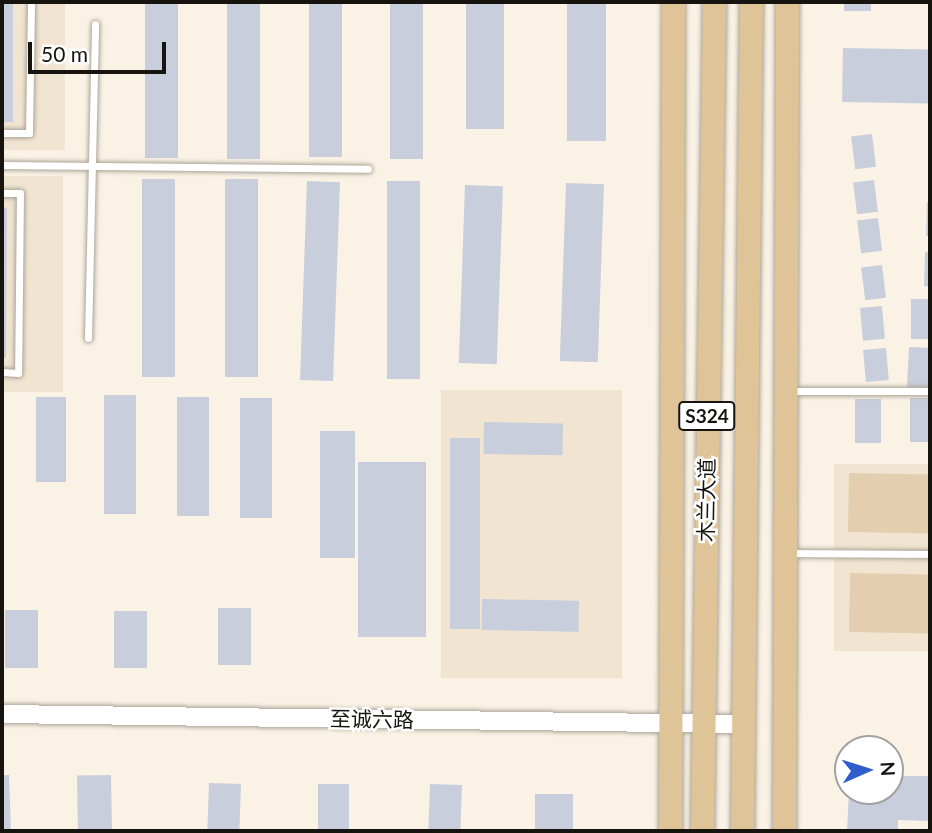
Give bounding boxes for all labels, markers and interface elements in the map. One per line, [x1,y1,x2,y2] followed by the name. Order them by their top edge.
[32,28,170,72] scale bar
[41,41,88,66] text: 50 m
[677,400,737,432] road number: S324
[693,458,719,542] street label: 木兰大道
[330,706,414,732] street label: 至诚六路
[834,735,904,805] north arrow
[877,761,900,777] text: N

